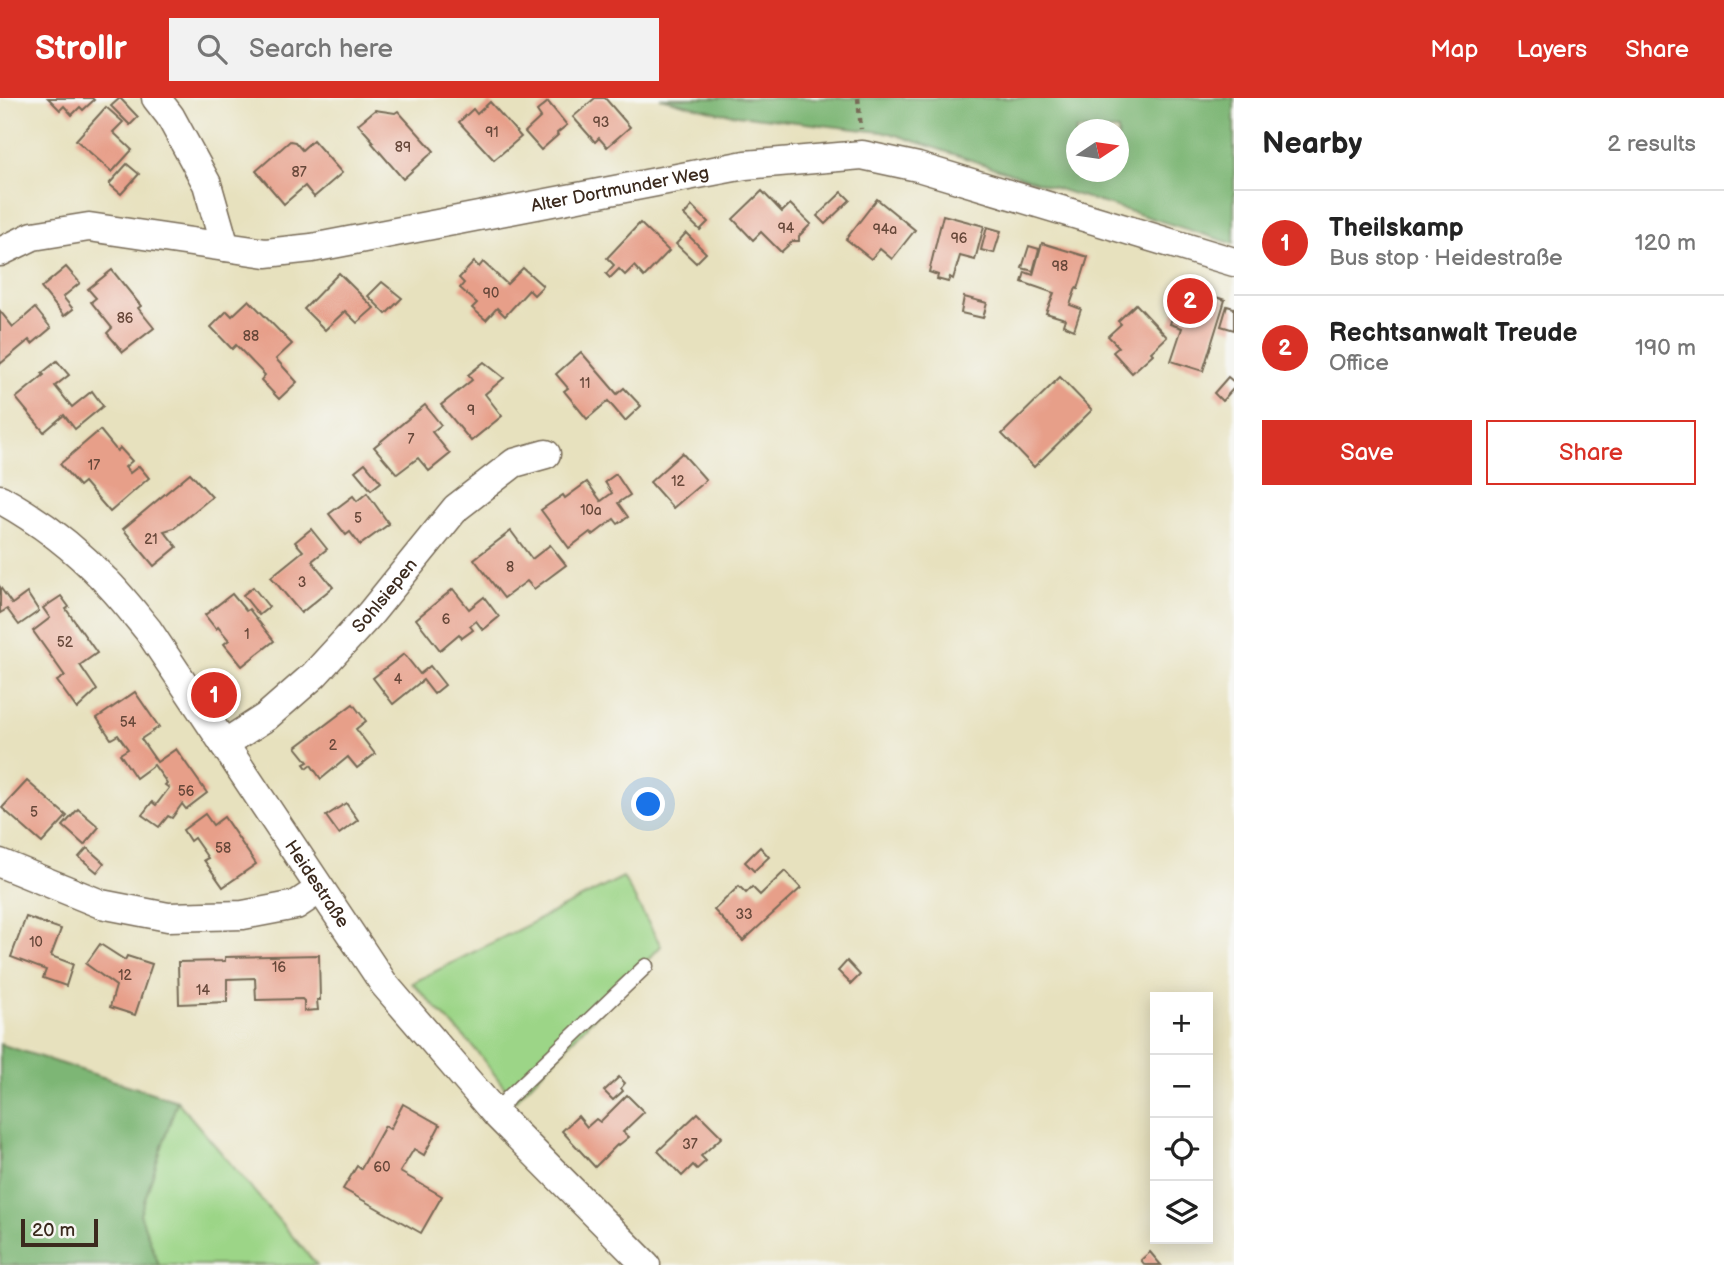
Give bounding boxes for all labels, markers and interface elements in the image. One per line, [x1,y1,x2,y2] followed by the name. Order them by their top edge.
[169,18,659,81] search box
[35,29,127,69] text: Strollr
[193,30,231,68] icon: search
[249,34,393,65] text: Search here
[1430,35,1478,64] text: Map
[1516,35,1587,64] text: Layers
[1625,35,1689,64] text: Share
[593,114,609,131] house number: 93
[1066,119,1129,182] north arrow
[485,124,499,141] house number: 91
[1262,126,1362,162] text: Nearby
[1607,130,1696,158] text: 2 results
[395,139,411,156] house number: 89
[529,162,711,217] street label: Alter Dortmunder Weg
[291,164,307,181] house number: 87
[1329,213,1464,244] text: Theilskamp
[778,220,795,237] house number: 94
[873,221,897,238] house number: 94a
[1280,229,1290,257] text: 1
[1635,229,1696,257] text: 120 m
[951,230,968,247] house number: 96
[1329,244,1563,272] text: Bus stop · Heidestraße
[1052,258,1068,275] house number: 98
[1167,275,1213,327] pin: 2
[483,285,499,302] house number: 90
[117,310,134,327] house number: 86
[1329,318,1577,349] text: Rechtsanwalt Treude
[243,328,259,345] house number: 88
[1278,334,1292,362] text: 2
[1635,334,1696,362] text: 190 m
[1329,349,1389,377] text: Office
[580,375,590,392] house number: 11
[467,402,475,419] house number: 9
[1262,420,1472,485] button: Save
[1486,420,1696,485] button: Share
[408,431,415,448] house number: 7
[88,457,100,474] house number: 17
[671,473,686,490] house number: 12
[580,502,602,519] house number: 10a
[354,510,362,527] house number: 5
[144,531,158,548] house number: 21
[348,554,422,637] street label: Sohlsiepen
[506,559,514,576] house number: 8
[298,574,306,591] house number: 3
[442,611,451,628] house number: 6
[244,626,250,643] house number: 1
[57,634,74,651] house number: 52
[191,669,237,721] pin: 1
[394,671,403,688] house number: 4
[120,714,137,731] house number: 54
[329,737,338,754] house number: 2
[178,783,195,800] house number: 56
[631,787,665,821] your location
[30,804,38,821] house number: 5
[280,836,354,932] street label: Heidestraße
[215,840,231,857] house number: 58
[735,906,753,923] house number: 33
[29,934,43,951] house number: 10
[272,959,286,976] house number: 16
[118,967,133,984] house number: 12
[196,982,210,999] house number: 14
[1150,992,1213,1244] map controls
[1150,992,1213,1055] button: +
[1150,1055,1213,1118] button: −
[1150,1118,1213,1181] button: locate
[682,1136,698,1153] house number: 37
[374,1159,390,1176] house number: 60
[1150,1181,1213,1244] button: layers
[21,1216,98,1248] scale bar
[32,1219,75,1242] text: 20 m

